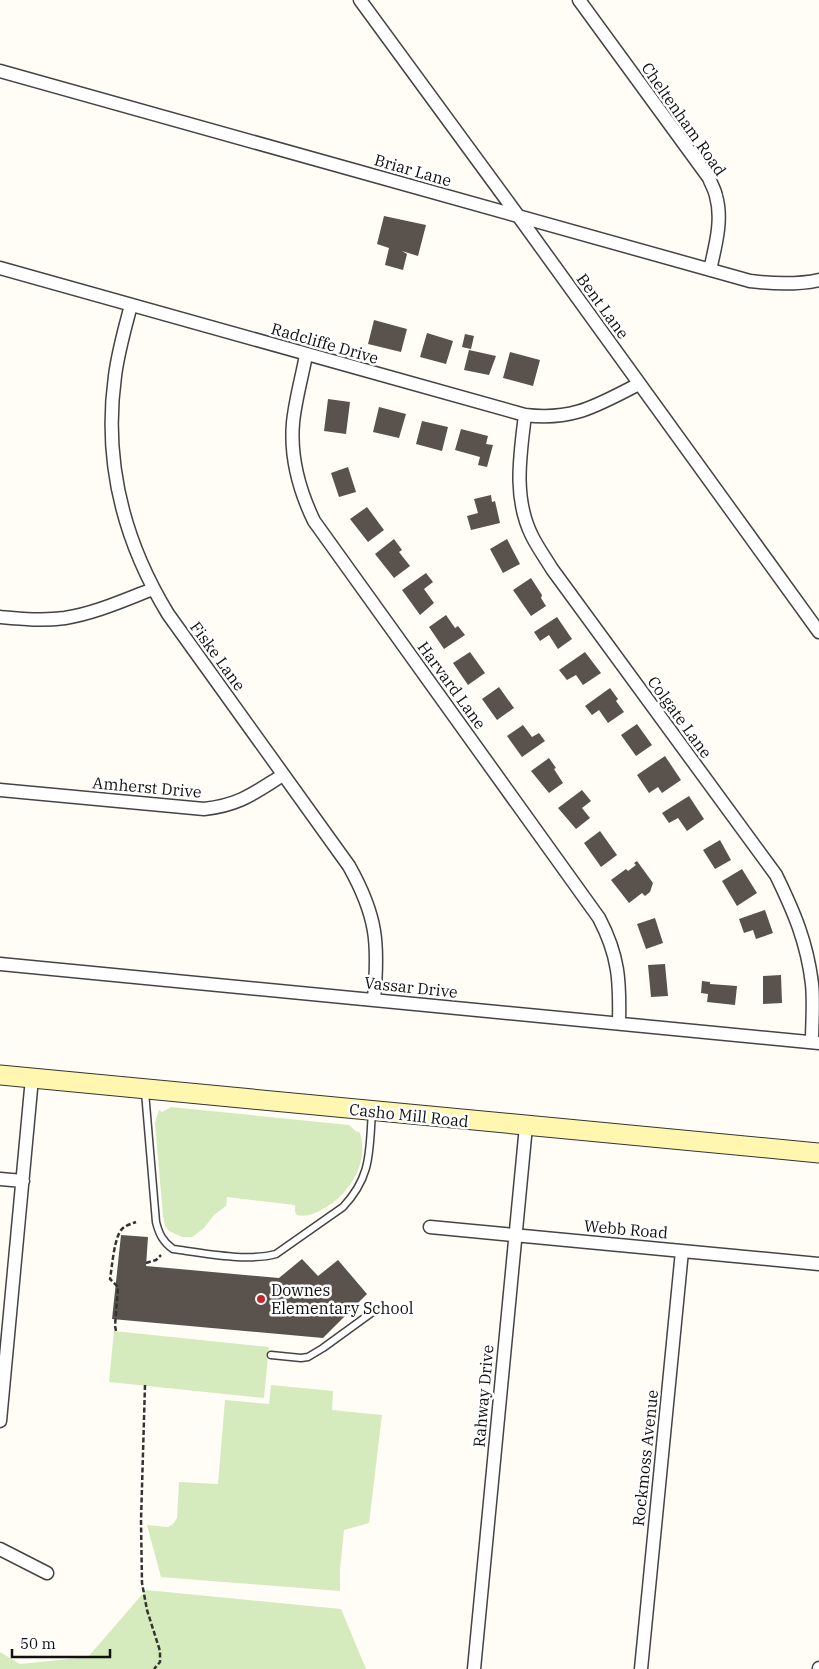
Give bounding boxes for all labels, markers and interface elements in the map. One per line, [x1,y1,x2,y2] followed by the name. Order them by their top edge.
[637,58,731,180] street label: Cheltenham Road
[372,149,454,191] street label: Briar Lane
[573,269,633,343] street label: Bent Lane
[269,318,381,368] street label: Radcliffe Drive
[186,617,250,695] street label: Fiske Lane
[413,637,491,733] street label: Harvard Lane
[644,672,716,762] street label: Colgate Lane
[92,772,202,802] street label: Amherst Drive
[363,972,459,1002] street label: Vassar Drive
[348,1099,470,1131] street label: Casho Mill Road
[583,1215,669,1243] street label: Webb Road
[271,1280,414,1318] place label: Downes Elementary School
[255,1293,267,1305] marker: Downes Elementary School
[469,1344,497,1448] street label: Rahway Drive
[628,1389,662,1527] street label: Rockmoss Avenue
[12,1626,110,1658] scale bar
[20,1634,56,1653] text: 50 m

